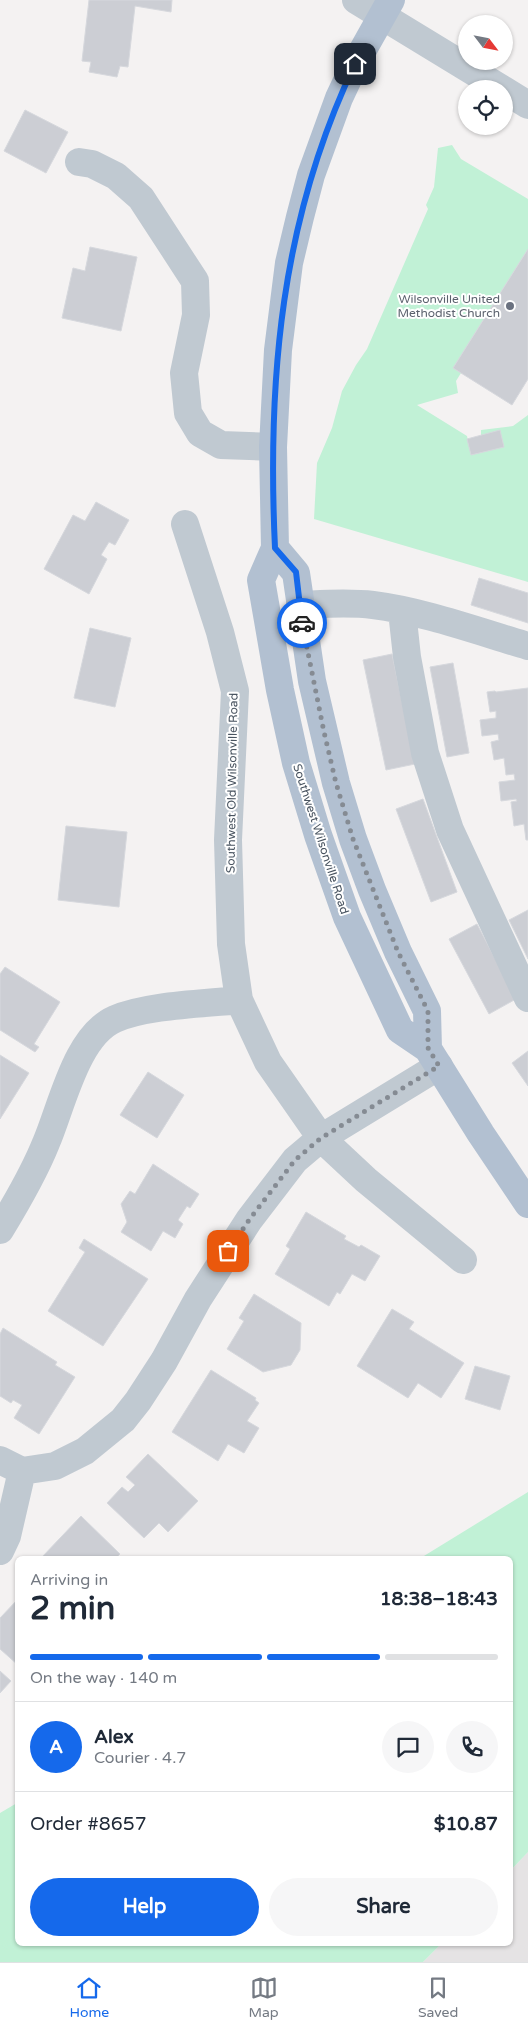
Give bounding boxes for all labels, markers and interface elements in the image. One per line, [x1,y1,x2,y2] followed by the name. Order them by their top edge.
[458,15,512,70] north arrow
[458,15,513,135] map controls
[334,43,376,85] pin
[341,50,369,78] icon: home
[458,80,513,135] button: locate
[398,292,500,320] place label: Wilsonville United Methodist Church
[504,300,516,312] marker: Wilsonville United Methodist Church
[277,598,327,648] courier
[288,609,316,637] icon: car
[223,693,241,873] street label: Southwest Old Wilsonville Road
[290,762,352,916] street label: Southwest Wilsonville Road
[207,1230,249,1272] pin
[214,1237,242,1265] icon: bag
[30,1570,108,1590] text: Arriving in
[380,1588,498,1610] text: 18:38–18:43
[30,1590,115,1628] text: 2 min
[30,1668,177,1688] text: On the way · 140 m
[382,1721,434,1773] button: chat
[446,1721,498,1773] button: phone
[94,1726,134,1748] text: Alex
[49,1736,63,1758] text: A
[94,1748,186,1768] text: Courier · 4.7
[30,1813,147,1835] text: Order #8657
[434,1813,498,1835] text: $10.87
[30,1878,259,1936] button: Help
[269,1878,498,1936] button: Share
[70,1974,109,2021] tab: Home
[248,1974,279,2021] tab: Map
[418,1974,458,2021] tab: Saved

